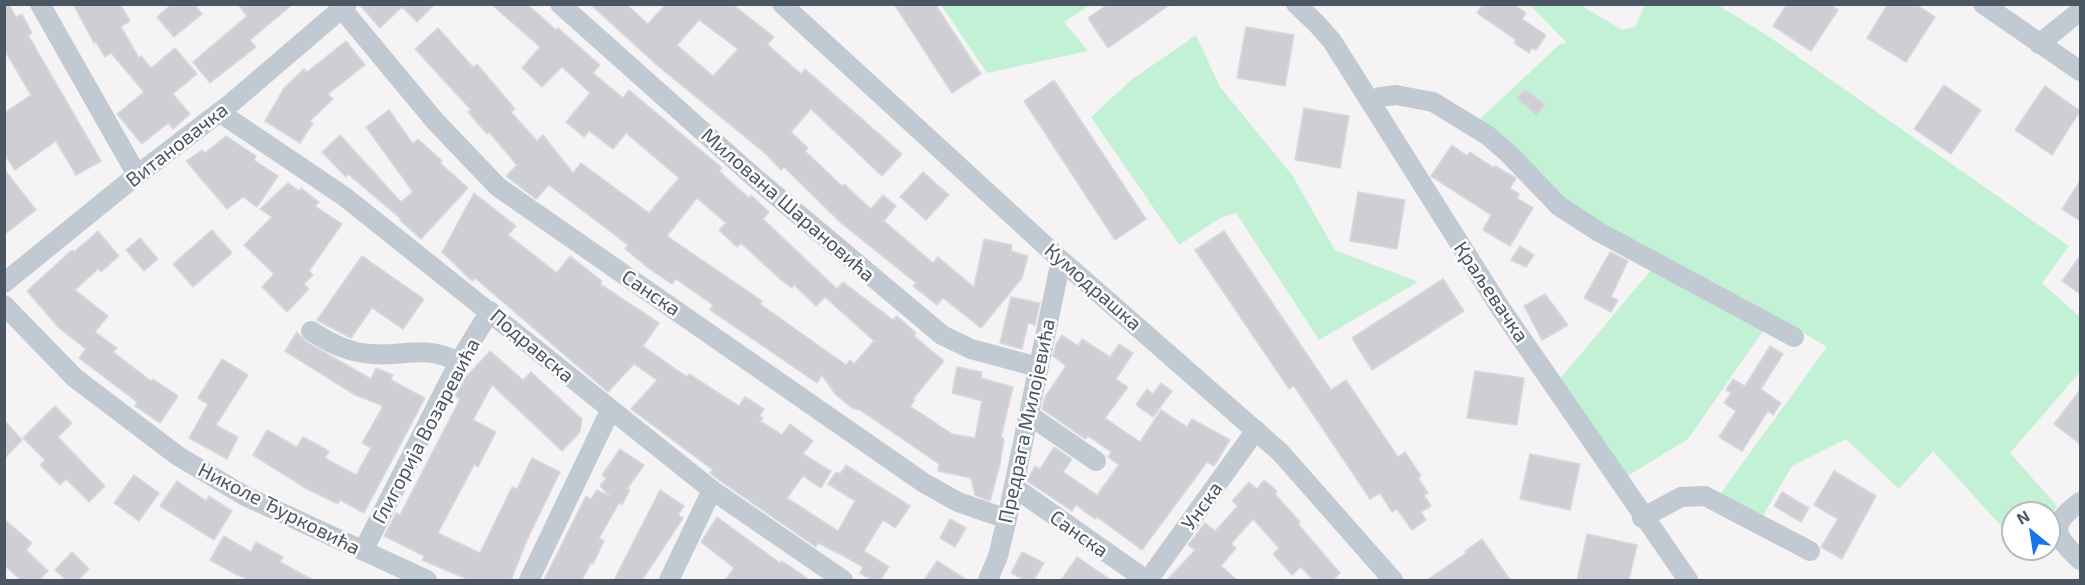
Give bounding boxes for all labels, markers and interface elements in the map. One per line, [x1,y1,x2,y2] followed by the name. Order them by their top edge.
[121,98,233,192] street label: Витановачка
[696,123,880,287] street label: Милована Шарановића
[1449,237,1533,347] street label: Краљевачка
[1040,238,1146,336] street label: Кумодрашка
[617,265,685,321] street label: Санска
[485,304,579,388] street label: Подравска
[994,317,1060,525] street label: Предрага Милојевића
[367,334,485,528] street label: Глигорија Возаревића
[194,458,364,560] street label: Николе Ђурковића
[1176,477,1228,535] street label: Унска
[2001,501,2061,561] north arrow
[1045,505,1113,563] street label: Санска
[2013,506,2033,528] text: N

